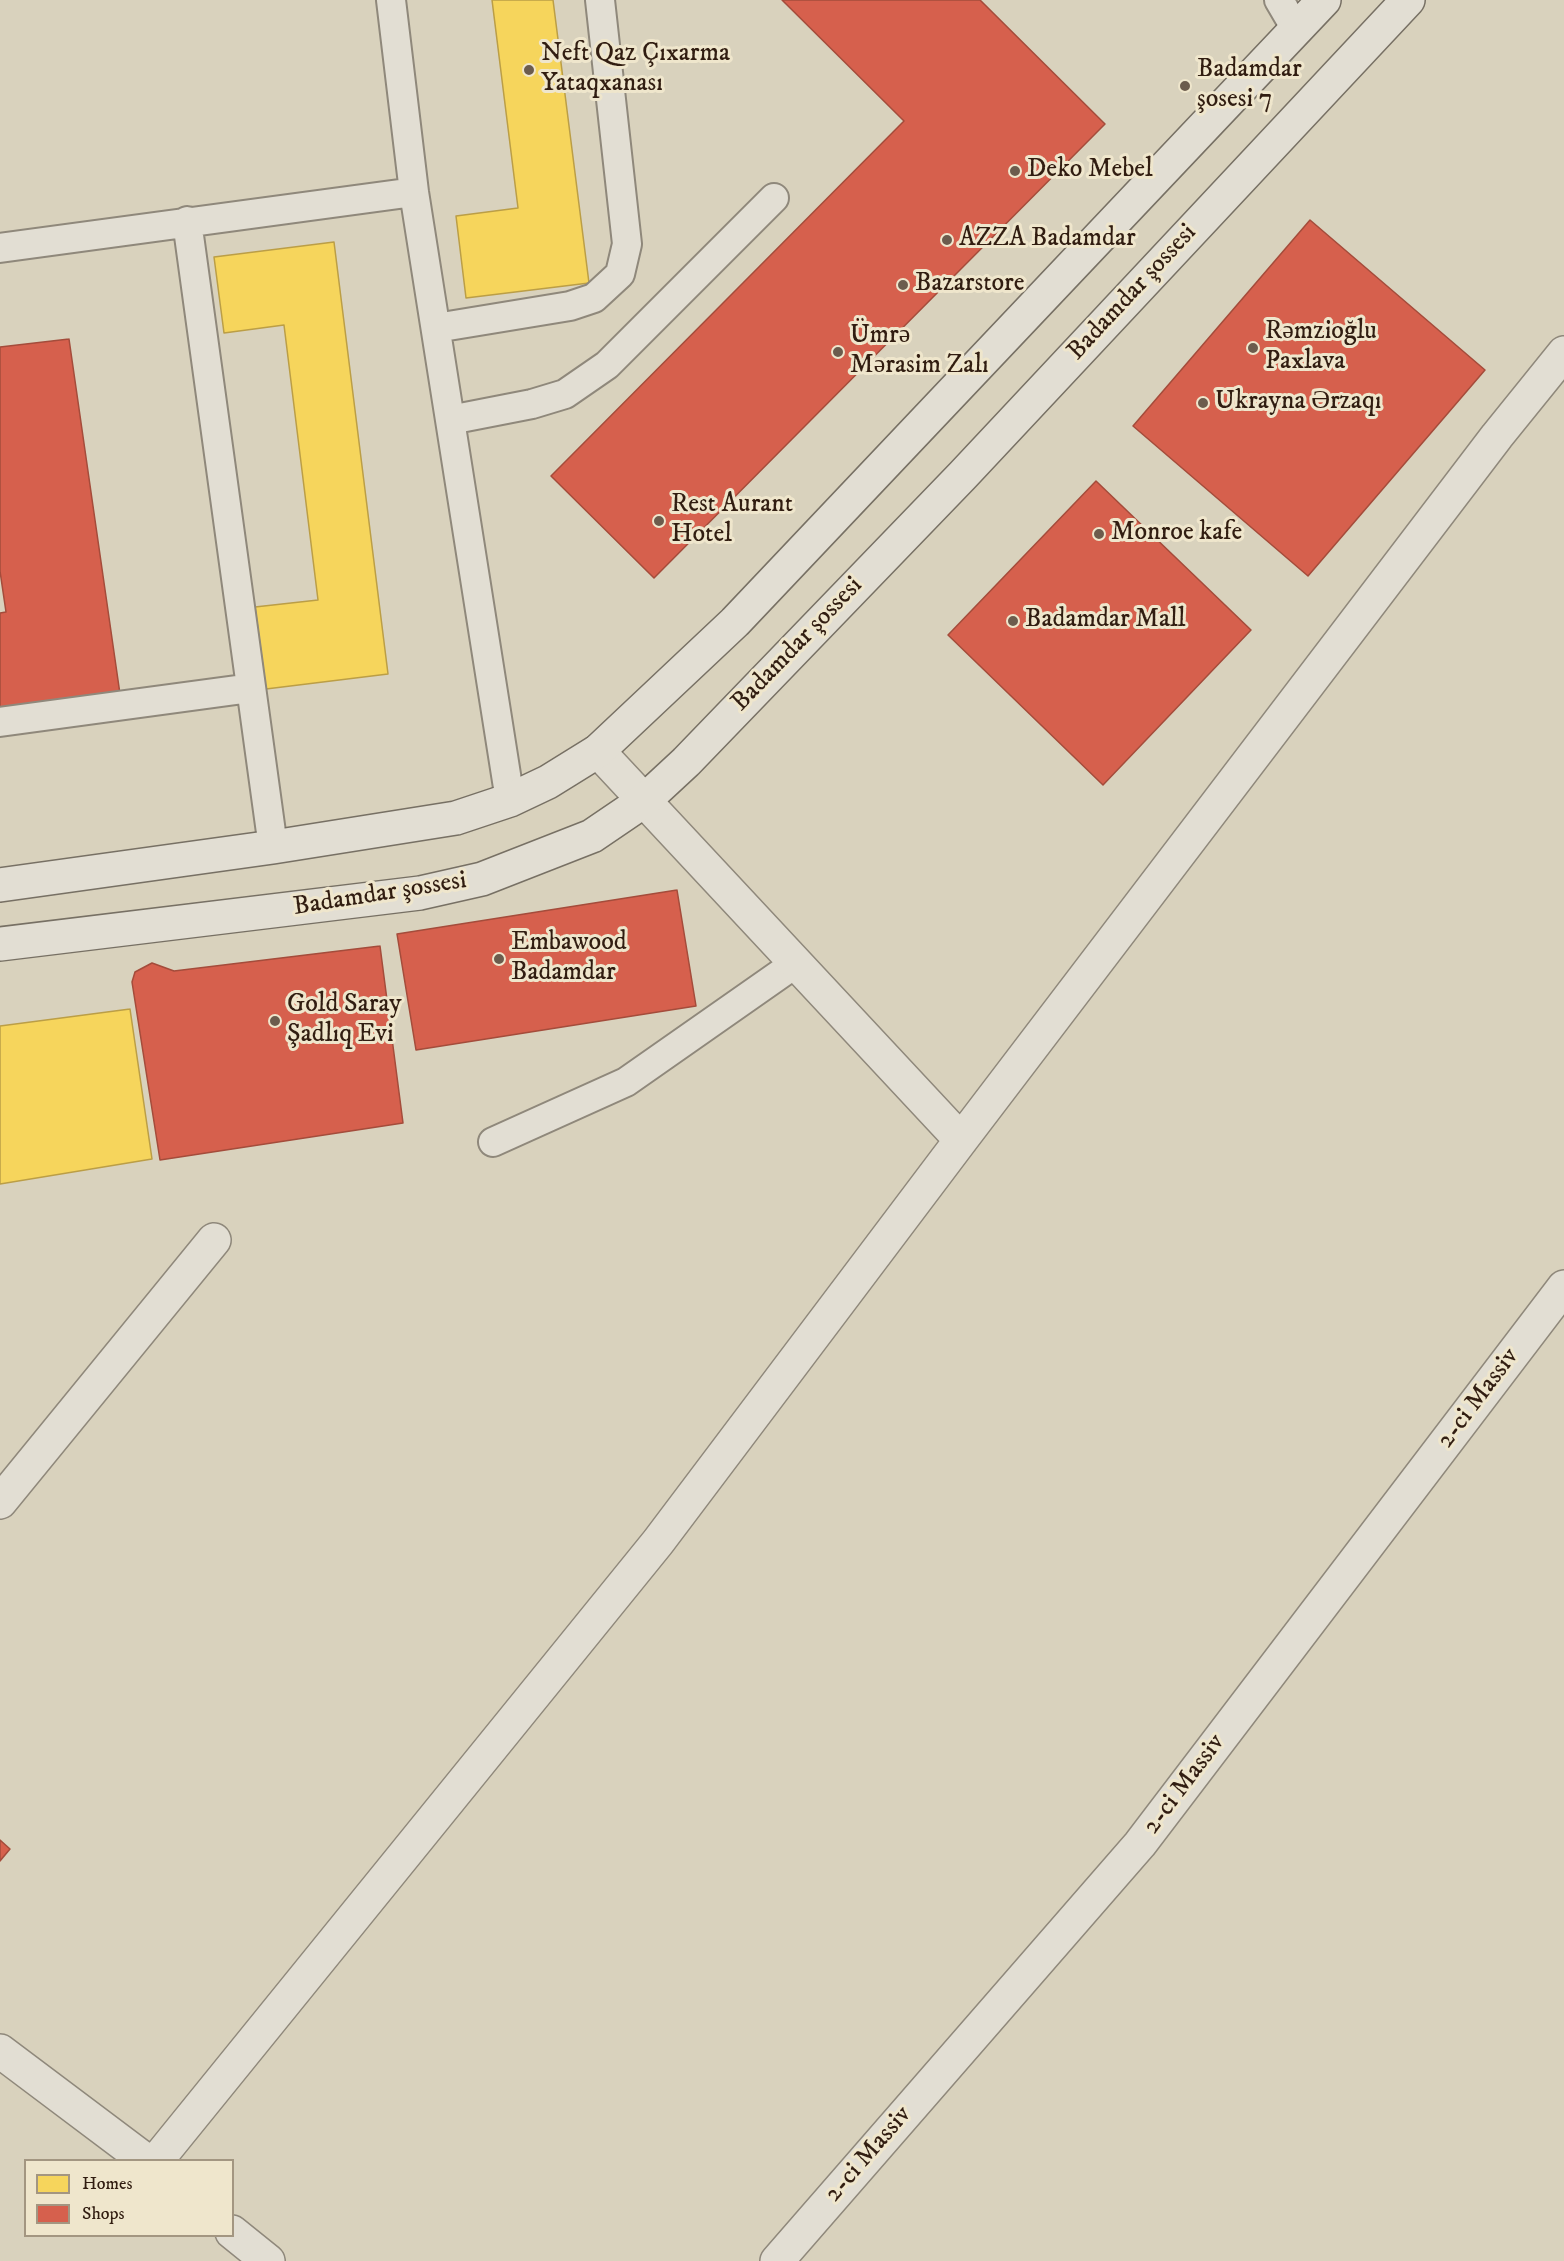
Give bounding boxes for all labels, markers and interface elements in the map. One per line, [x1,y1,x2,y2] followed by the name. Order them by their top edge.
[541,39,730,100] place label: Neft Qaz Çıxarma Yataqxanası
[1197,55,1302,116] place label: Badamdar şosesi 7
[522,63,536,77] marker: Neft Qaz Çıxarma Yataqxanası
[1178,79,1192,93] marker: Badamdar şosesi 7
[1027,155,1153,187] place label: Deko Mebel
[1008,164,1022,178] marker: Deko Mebel
[1062,218,1204,368] street label: Badamdar şossesi
[959,224,1136,256] place label: AZZA Badamdar
[940,233,954,247] marker: AZZA Badamdar
[915,269,1024,301] place label: Bazarstore
[896,278,910,292] marker: Bazarstore
[1265,317,1377,378] place label: Rəmzioğlu Paxlava
[850,321,989,382] place label: Ümrə Mərasim Zalı
[1246,341,1260,355] marker: Rəmzioğlu Paxlava
[831,345,845,359] marker: Ümrə Mərasim Zalı
[1215,387,1381,419] place label: Ukrayna Ərzaqı
[1196,396,1210,410] marker: Ukrayna Ərzaqı
[671,490,793,552] place label: Rest Aurant Hotel
[652,514,666,528] marker: Rest Aurant Hotel
[1111,518,1242,550] place label: Monroe kafe
[1092,527,1106,541] marker: Monroe kafe
[726,571,870,719] street label: Badamdar şossesi
[1025,605,1186,637] place label: Badamdar Mall
[1006,614,1020,628] marker: Badamdar Mall
[291,866,469,924] street label: Badamdar şossesi
[511,928,627,990] place label: Embawood Badamdar
[492,952,506,966] marker: Embawood Badamdar
[287,990,402,1052] place label: Gold Saray Şadlıq Evi
[268,1014,282,1028] marker: Gold Saray Şadlıq Evi
[1431,1343,1527,1455] street label: 2-ci Massiv
[1137,1729,1233,1841] street label: 2-ci Massiv
[819,2101,919,2209] street label: 2-ci Massiv
[24,2159,234,2237] legend
[82,2173,133,2195] text: Homes
[82,2203,125,2225] text: Shops

